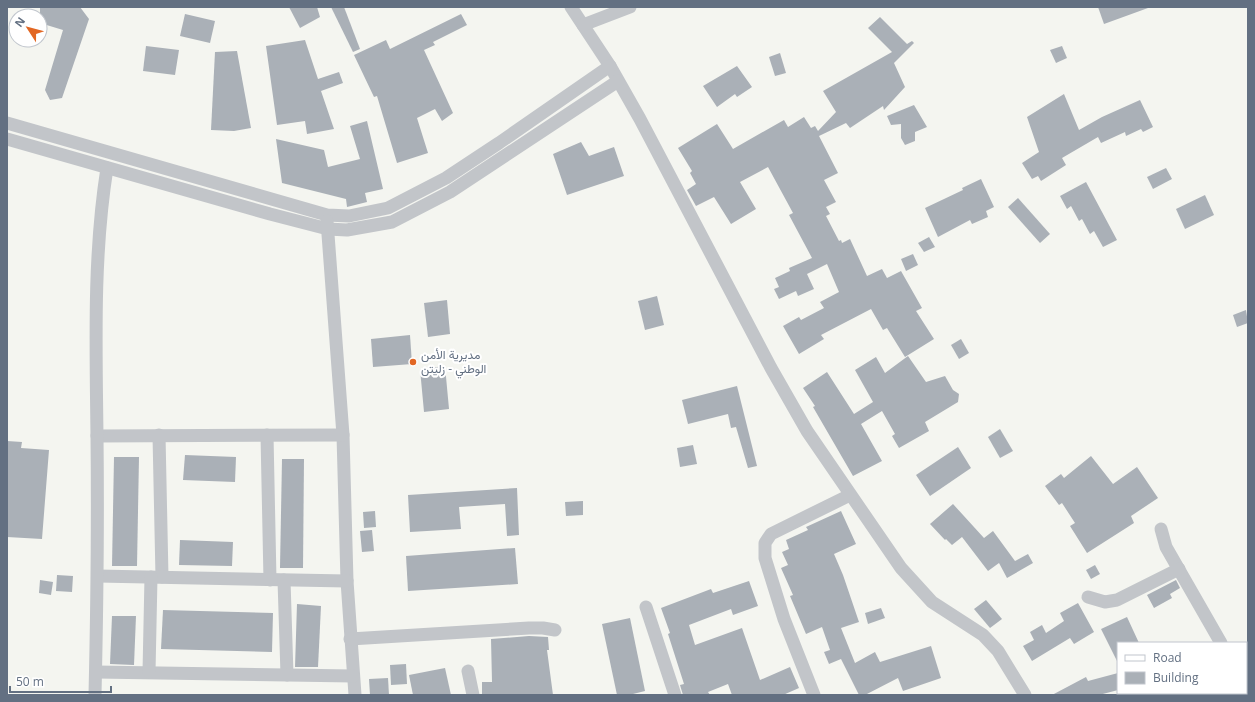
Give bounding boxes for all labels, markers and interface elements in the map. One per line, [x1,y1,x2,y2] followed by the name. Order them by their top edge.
[8,8,48,48] north arrow
[11,14,28,30] text: N
[421,346,486,379] place label: مديرية الأمن الوطني - زليتن
[408,357,418,367] marker: مديرية الأمن الوطني - زليتن
[1117,642,1247,694] legend
[1153,649,1182,666] text: Road
[10,668,111,694] scale bar
[1153,669,1199,686] text: Building
[16,673,44,690] text: 50 m

